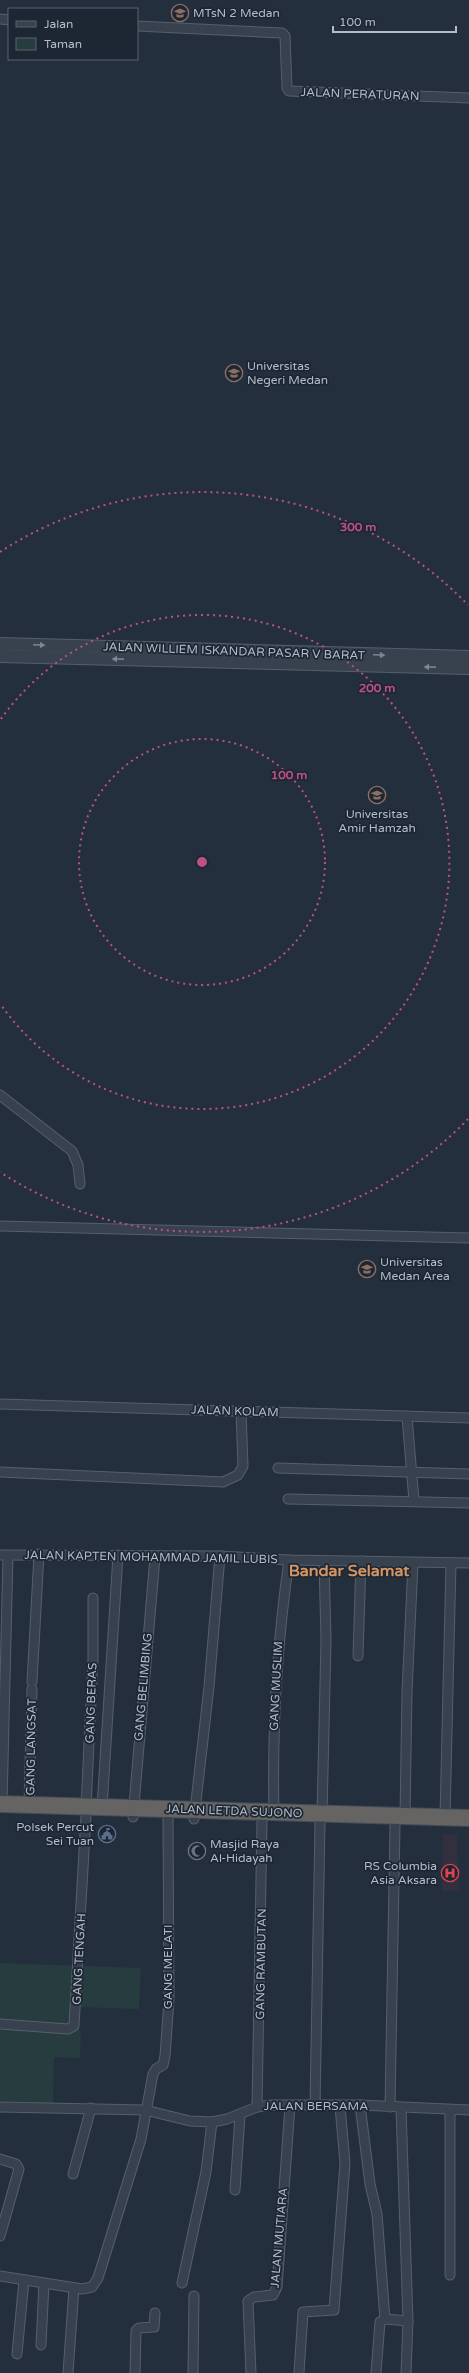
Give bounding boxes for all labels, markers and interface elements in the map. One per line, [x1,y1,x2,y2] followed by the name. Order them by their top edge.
[170,3,190,23] school or university icon: MTsN 2 Medan
[193,6,280,20] place label: MTsN 2 Medan
[8,8,138,60] legend
[333,8,456,34] scale bar
[339,15,376,29] text: 100 m
[44,17,73,31] text: Jalan
[44,37,82,51] text: Taman
[300,85,420,103] street label: JALAN PERATURAN
[247,359,328,387] place label: Universitas Negeri Medan
[224,363,244,383] school or university icon: Universitas Negeri Medan
[340,520,376,534] text: 300 m
[103,639,366,663] street label: JALAN WILLIEM ISKANDAR PASAR V BARAT
[33,642,45,649] one-way arrow
[373,651,385,658] one-way arrow
[111,656,124,662] one-way arrow
[423,664,436,670] one-way arrow
[359,681,395,695] text: 200 m
[271,768,307,782] text: 100 m
[367,785,387,805] school or university icon: Universitas Amir Hamzah
[338,807,416,835] place label: Universitas Amir Hamzah
[195,855,209,869] centre of rings
[380,1255,450,1283] place label: Universitas Medan Area
[357,1259,377,1279] school or university icon: Universitas Medan Area
[191,1402,279,1420] street label: JALAN KOLAM
[24,1548,278,1566] street label: JALAN KAPTEN MOHAMMAD JAMIL LUBIS
[289,1561,410,1581] district label: Bandar Selamat
[131,1632,155,1742] street label: GANG BELIMBING
[267,1641,285,1731] street label: GANG MUSLIM
[83,1662,99,1744] street label: GANG BERAS
[23,1698,39,1796] street label: GANG LANGSAT
[165,1802,303,1820] street label: JALAN LETDA SUJONO
[16,1820,94,1848] place label: Polsek Percut Sei Tuan
[97,1824,117,1844] public building icon: Polsek Percut Sei Tuan
[210,1837,279,1865] place label: Masjid Raya Al-Hidayah
[187,1841,207,1861] mosque icon: Masjid Raya Al-Hidayah
[364,1859,437,1887] place label: RS Columbia Asia Aksara
[440,1863,460,1883] hospital icon: RS Columbia Asia Aksara
[253,1908,269,2020] street label: GANG RAMBUTAN
[70,1913,88,2005] street label: GANG TENGAH
[161,1925,175,2009] street label: GANG MELATI
[264,2099,368,2113] street label: JALAN BERSAMA
[268,2187,290,2289] street label: JALAN MUTIARA

